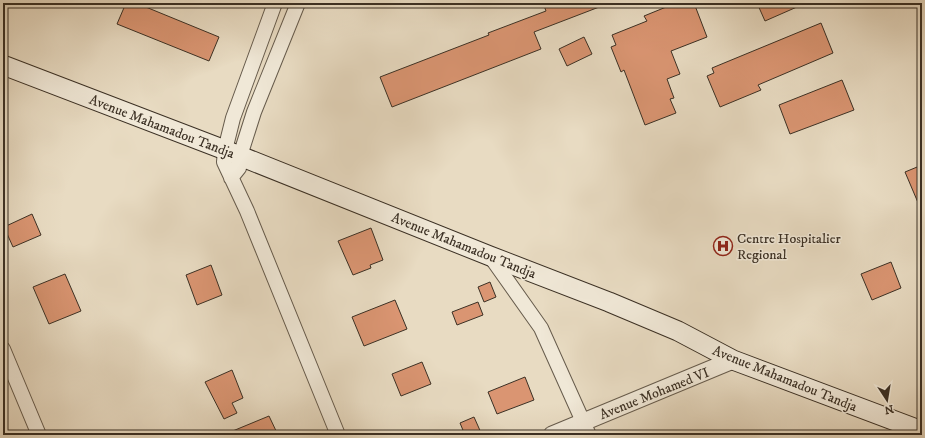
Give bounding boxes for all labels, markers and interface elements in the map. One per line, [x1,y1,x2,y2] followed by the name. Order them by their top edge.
[86,91,237,163] street label: Avenue Mahamadou Tandja
[389,209,539,283] street label: Avenue Mahamadou Tandja
[737,230,841,264] place label: Centre Hospitalier Regional
[712,235,734,257] hospital icon: Centre Hospitalier Regional
[710,342,860,416] street label: Avenue Mahamadou Tandja
[597,364,712,424] street label: Avenue Mohamed VI
[867,380,907,420] north arrow
[883,401,895,417] text: N

